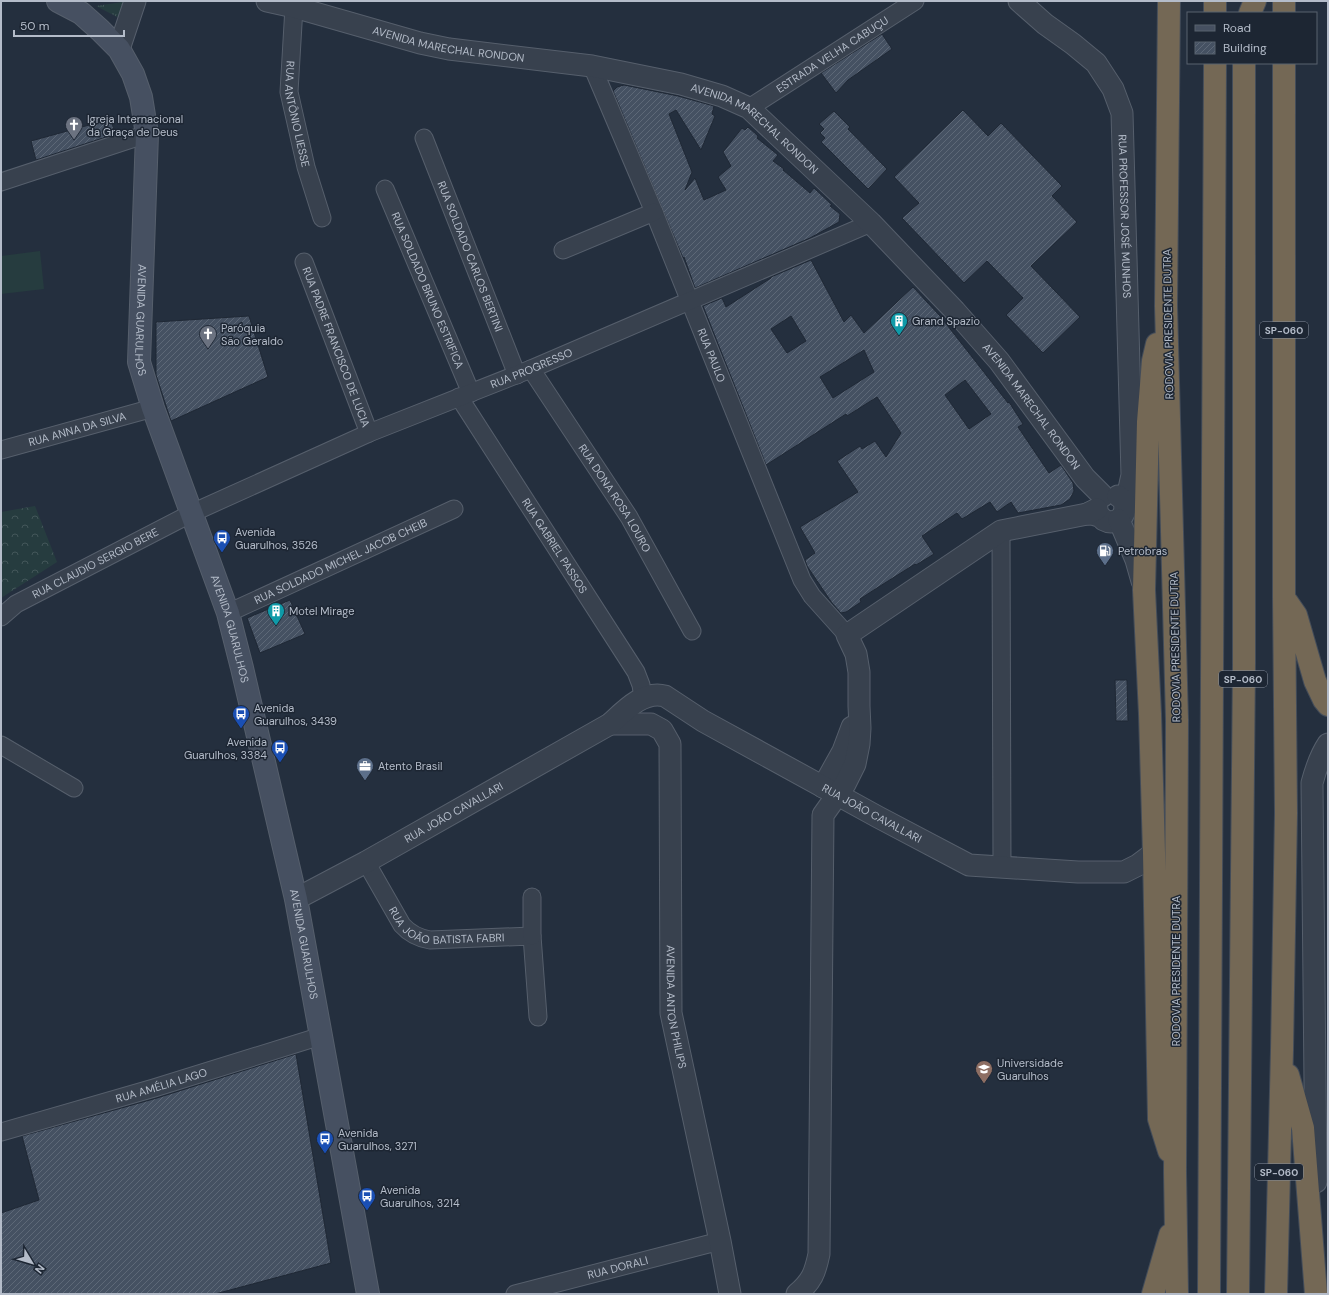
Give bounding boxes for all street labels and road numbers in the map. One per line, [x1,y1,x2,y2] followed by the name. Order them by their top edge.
[773,13,891,96] street label: ESTRADA VELHA CABUÇU
[371,23,525,65] street label: AVENIDA MARECHAL RONDON
[282,60,313,169] street label: RUA ANTÔNIO LIESSE
[689,80,821,177] street label: AVENIDA MARECHAL RONDON
[1116,134,1134,299] street label: RUA PROFESSOR JOSÉ MUNHOS
[435,179,506,334] street label: RUA SOLDADO CARLOS BERTINI
[389,210,467,371] street label: RUA SOLDADO BRUNO ESTRIFICA
[1160,249,1176,399] street label: RODOVIA PRESIDENTE DUTRA
[132,264,150,377] street label: AVENIDA GUARULHOS
[300,265,373,429] street label: RUA PADRE FRANCISCO DE LUCIA
[1260,322,1308,338] road number: SP-060
[694,326,729,384] street label: RUA PAULO
[980,340,1083,472] street label: AVENIDA MARECHAL RONDON
[488,345,575,391] street label: RUA PROGRESSO
[27,409,128,449] street label: RUA ANNA DA SILVA
[576,441,654,555] street label: RUA DONA ROSA LOURO
[519,496,591,596] street label: RUA GABRIEL PASSOS
[252,515,430,607] street label: RUA SOLDADO MICHEL JACOB CHEIB
[30,525,161,602] street label: RUA CLAUDIO SERGIO BERE
[1167,572,1183,722] street label: RODOVIA PRESIDENTE DUTRA
[208,573,252,684] street label: AVENIDA GUARULHOS
[1219,671,1267,687] road number: SP-060
[402,779,506,846] street label: RUA JOÃO CAVALLARI
[820,781,924,846] street label: RUA JOÃO CAVALLARI
[287,887,321,1000] street label: AVENIDA GUARULHOS
[1169,896,1183,1046] street label: RODOVIA PRESIDENTE DUTRA
[386,904,505,947] street label: RUA JOÃO BATISTA FABRI
[664,945,690,1070] street label: AVENIDA ANTON PHILIPS
[114,1065,209,1106] street label: RUA AMÉLIA LAGO
[1255,1164,1303,1180] road number: SP-060
[586,1253,649,1282] street label: RUA DORALI

